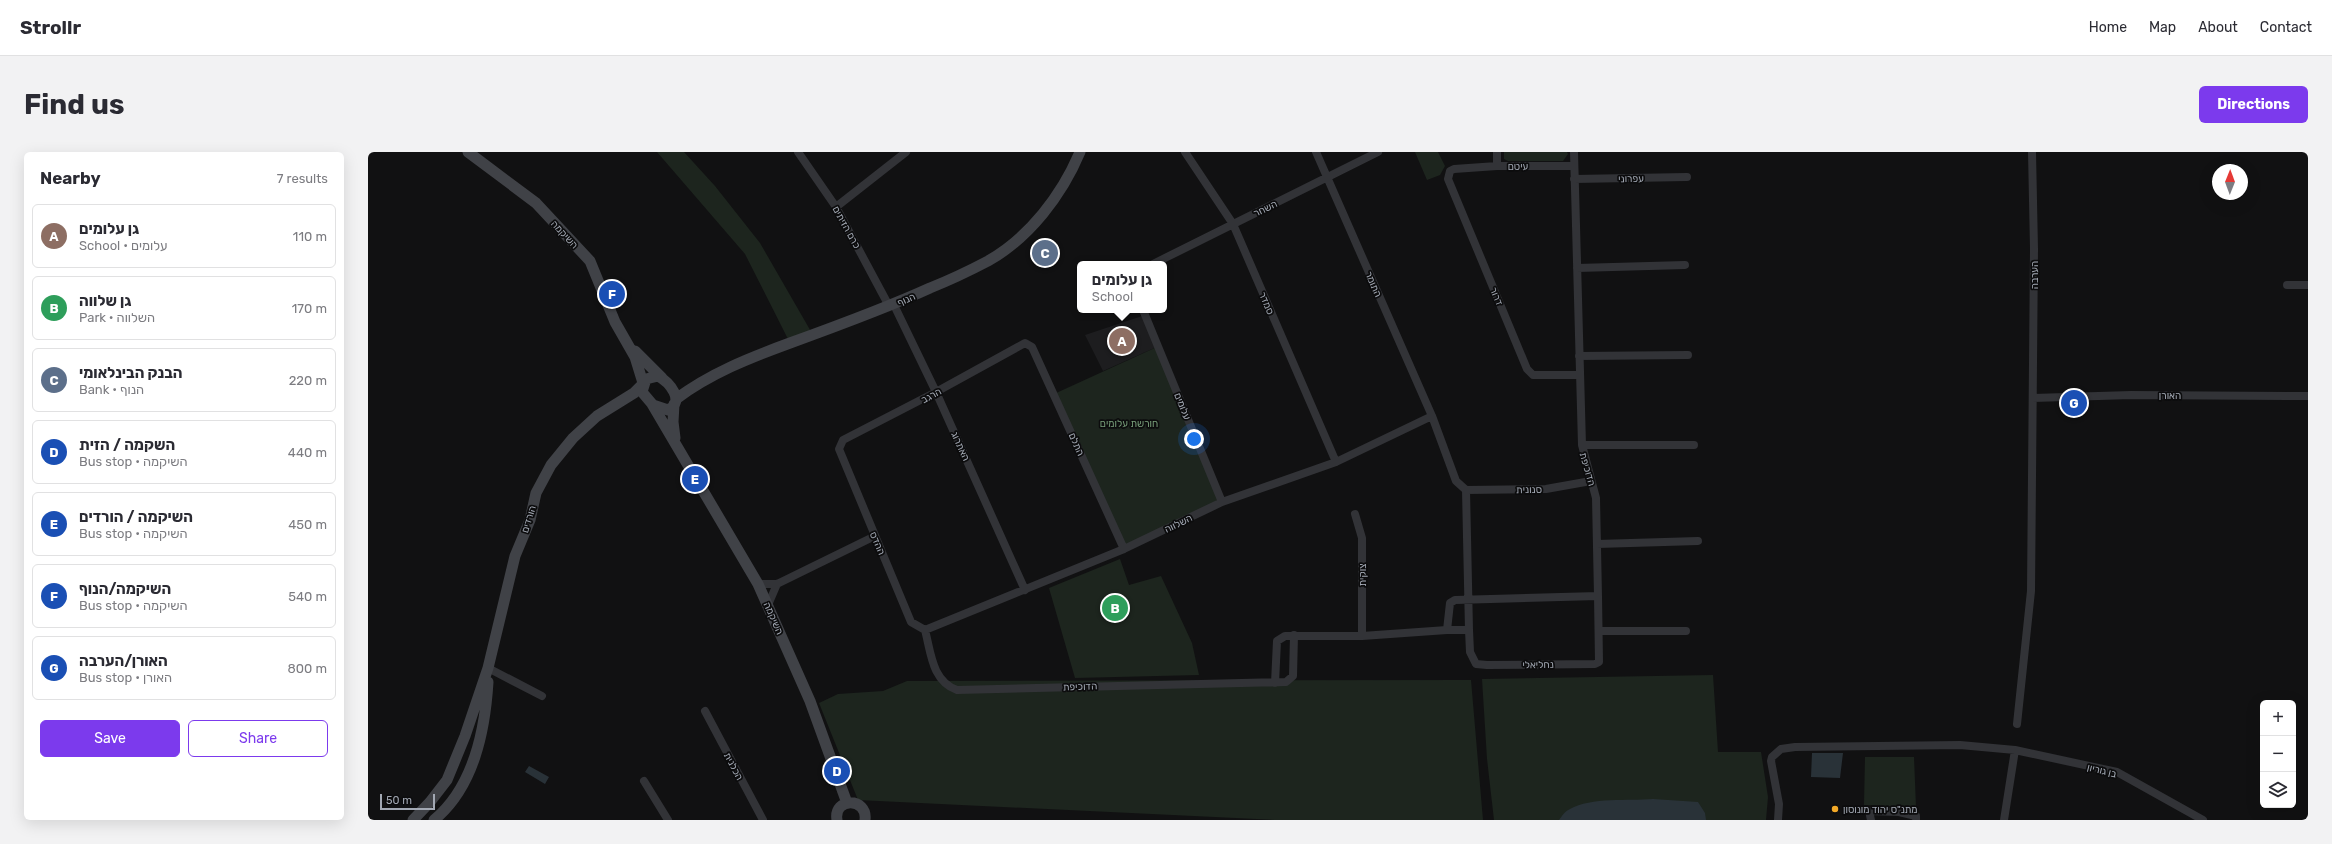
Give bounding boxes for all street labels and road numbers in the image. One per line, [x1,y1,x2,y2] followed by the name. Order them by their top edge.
[1508,161,1529,173] street label: עיטם
[1618,173,1644,185] street label: עפרוני
[1252,198,1279,220] street label: השחר
[830,204,863,251] street label: כרם הזיתים
[548,218,580,251] street label: השיקמה
[2029,261,2041,289] street label: הערבה
[1362,270,1384,299] street label: התומר
[1487,285,1505,308] street label: דרור
[1256,290,1276,316] street label: סמדר
[896,291,917,309] street label: הנוף
[919,386,944,406] street label: הרגב
[2159,390,2181,402] street label: האורן
[1171,391,1193,422] street label: עלומים
[948,430,972,463] street label: האתרוג
[1066,431,1086,458] street label: התלם
[1577,451,1598,487] street label: הדוכיפת
[1516,484,1542,496] street label: סנונית
[519,504,539,534] street label: הורדים
[1162,512,1194,536] street label: השלווה
[867,530,887,557] street label: ההדס
[1357,564,1369,587] street label: צוקית
[761,600,786,637] street label: השיקמה
[1522,659,1554,671] street label: נחליאלי
[1063,680,1097,694] street label: הדוכיפת
[721,750,745,782] street label: הכלנית
[2086,762,2118,781] street label: בן גוריון

